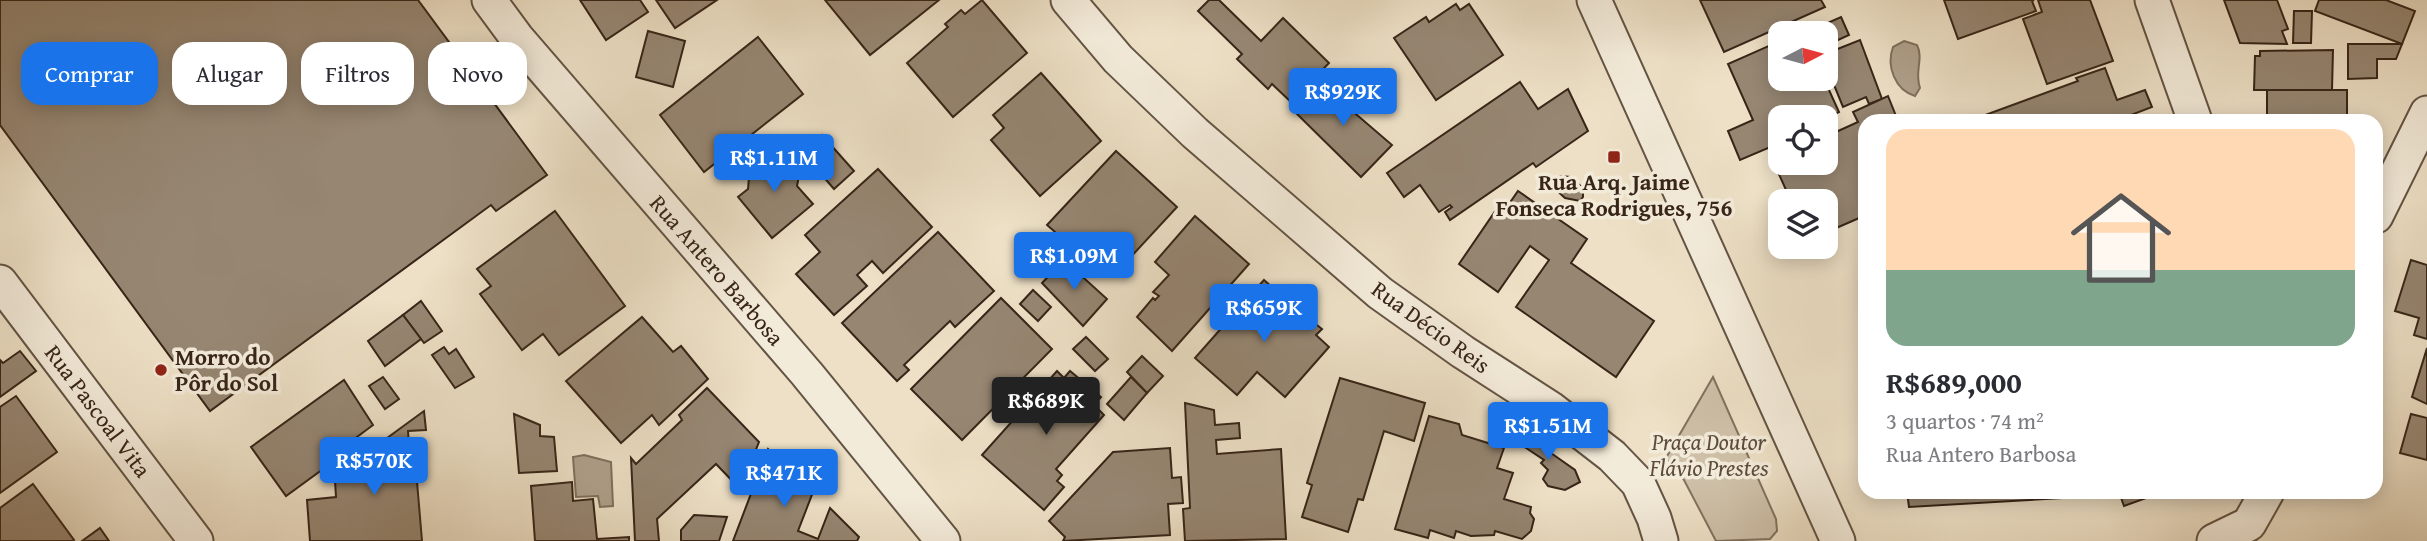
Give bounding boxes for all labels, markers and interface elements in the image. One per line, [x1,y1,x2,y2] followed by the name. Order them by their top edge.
[1768,21,1838,91] north arrow
[1768,21,1838,259] map controls
[21,42,158,105] chip: Comprar
[172,42,287,105] chip: Alugar
[301,42,414,105] chip: Filtros
[428,42,527,105] chip: Novo
[1286,68,1400,128] pin: R$929K
[1305,74,1381,107] text: R$929K
[1768,105,1838,175] button: locate
[709,134,839,194] pin: R$1.11M
[730,140,818,173] text: R$1.11M
[1606,149,1622,165] marker: Rua Arq. Jaime Fonseca Rodrigues, 756
[1496,165,1732,224] place label: Rua Arq. Jaime Fonseca Rodrigues, 756
[2058,175,2184,301] icon: home
[642,187,792,352] street label: Rua Antero Barbosa
[1768,189,1838,259] button: layers
[1009,232,1139,292] pin: R$1.09M
[1030,238,1118,271] text: R$1.09M
[1365,272,1497,381] street label: Rua Décio Reis
[1207,284,1321,344] pin: R$659K
[1226,290,1302,323] text: R$659K
[37,337,159,484] street label: Rua Pascoal Vita
[175,340,278,399] place label: Morro do Pôr do Sol
[1886,360,2022,404] text: R$689,000
[153,362,169,378] marker: Morro do Pôr do Sol
[989,378,1103,437] pin: R$689K
[1008,383,1084,416] text: R$689K
[1483,402,1613,462] pin: R$1.51M
[1886,404,2044,437] text: 3 quartos · 74 m²
[1504,408,1592,441] text: R$1.51M
[1649,425,1769,484] park label: Praça Doutor Flávio Prestes
[1886,437,2076,470] text: Rua Antero Barbosa
[317,438,431,497] pin: R$570K
[336,443,412,476] text: R$570K
[727,449,841,509] pin: R$471K
[746,455,822,488] text: R$471K

